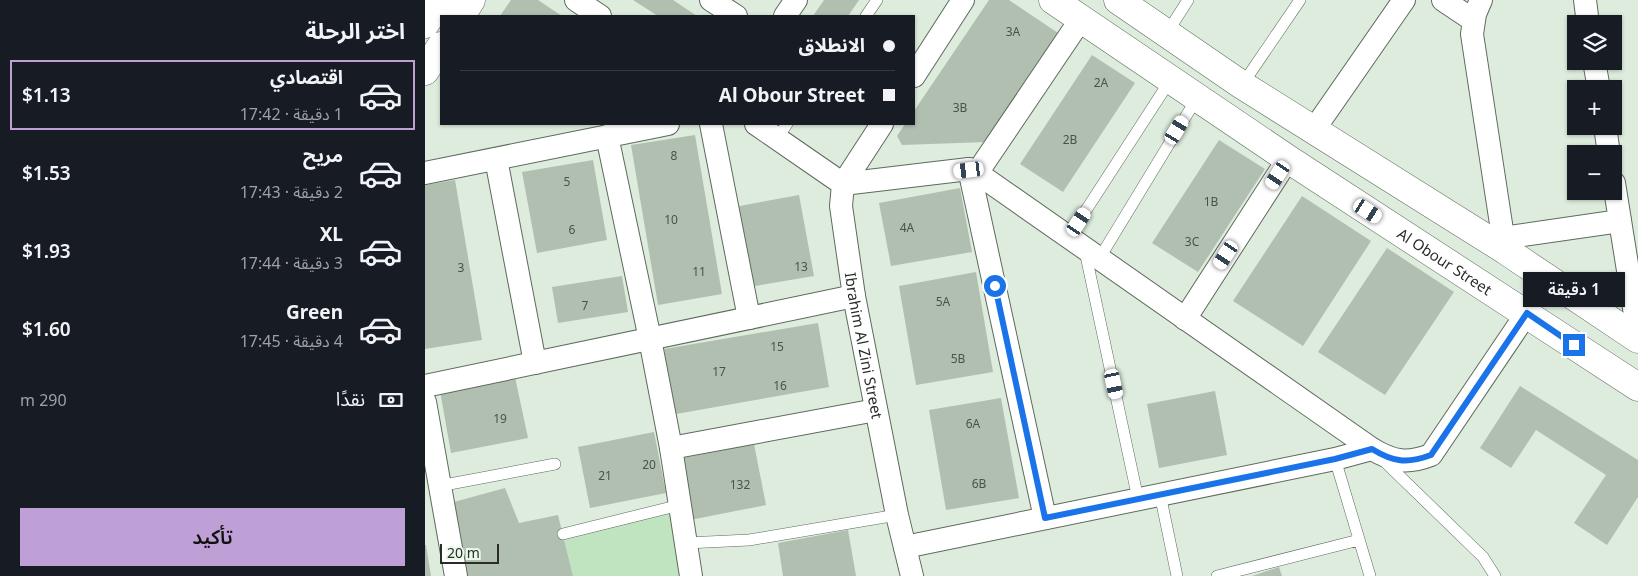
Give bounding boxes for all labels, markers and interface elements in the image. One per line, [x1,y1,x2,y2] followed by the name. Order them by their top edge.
[305,15,405,45] text: اختر الرحلة
[1567,15,1622,200] map controls
[1567,15,1622,70] button: layers
[1006,23,1021,40] house number: 3A
[799,32,865,58] text: الانطلاق
[270,64,343,90] text: اقتصادي
[358,73,403,118] icon: car
[1094,74,1109,91] house number: 2A
[1567,80,1622,135] button: +
[22,82,71,108] text: $1.13
[719,82,865,108] text: Al Obour Street
[953,99,968,116] house number: 3B
[240,103,343,125] text: 1 دقيقة · 17:42
[1162,113,1191,147] car
[1063,131,1078,148] house number: 2B
[303,142,343,168] text: مريح
[1567,145,1622,200] button: −
[671,147,678,164] house number: 8
[358,151,403,196] icon: car
[1263,158,1292,192] car
[22,160,71,186] text: $1.53
[953,161,984,179] car
[564,173,571,190] house number: 5
[240,181,343,203] text: 2 دقيقة · 17:43
[1204,193,1219,210] house number: 1B
[1351,197,1384,225] car
[1064,205,1093,239] car
[664,211,678,228] house number: 10
[900,219,915,236] house number: 4A
[320,221,343,247] text: XL
[569,221,576,238] house number: 6
[1394,223,1496,300] street label: Al Obour Street
[358,229,403,274] icon: car
[1185,233,1200,250] house number: 3C
[22,238,71,264] text: $1.93
[1211,238,1240,272] car
[240,252,343,274] text: 3 دقيقة · 17:44
[794,258,808,275] house number: 13
[458,259,465,276] house number: 3
[692,263,706,280] house number: 11
[841,271,888,421] street label: Ibrahim Al Zini Street
[1523,272,1625,308] callout: 1 دقيقة
[984,275,1006,297] route start
[1548,278,1600,300] text: 1 دقيقة
[936,293,951,310] house number: 5A
[582,297,589,314] house number: 7
[286,299,343,325] text: Green
[358,307,403,352] icon: car
[22,316,71,342] text: $1.60
[240,330,343,352] text: 4 دقيقة · 17:45
[1563,334,1585,356] route end
[770,338,784,355] house number: 15
[951,350,966,367] house number: 5B
[712,363,726,380] house number: 17
[1103,368,1124,400] car
[773,377,787,394] house number: 16
[336,386,365,412] text: نقدًا
[377,386,405,414] icon: cash
[20,389,67,411] text: 290 m
[493,410,507,427] house number: 19
[966,415,981,432] house number: 6A
[642,456,656,473] house number: 20
[598,467,612,484] house number: 21
[972,475,987,492] house number: 6B
[730,476,750,493] house number: 132
[20,508,405,566] button: تأكيد
[440,541,499,564] scale bar
[447,543,480,562] text: 20 m

